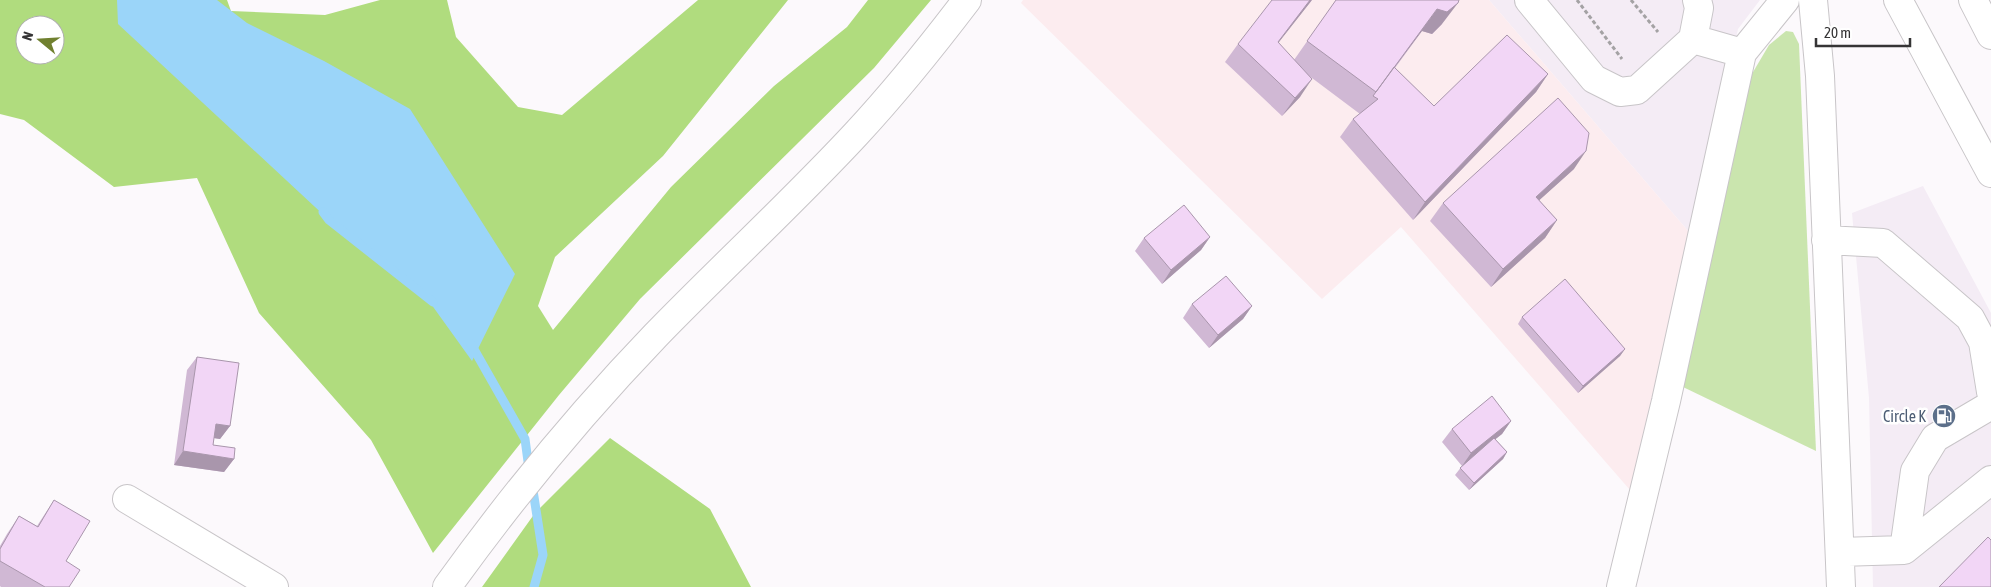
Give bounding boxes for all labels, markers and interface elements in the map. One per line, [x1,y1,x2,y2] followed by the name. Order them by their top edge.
[15,15,65,65] north arrow
[1816,15,1910,47] scale bar
[1824,24,1851,41] text: 20 m
[19,30,37,42] text: N
[1931,403,1957,429] fuel station icon: Circle K
[1883,407,1926,425] place label: Circle K

